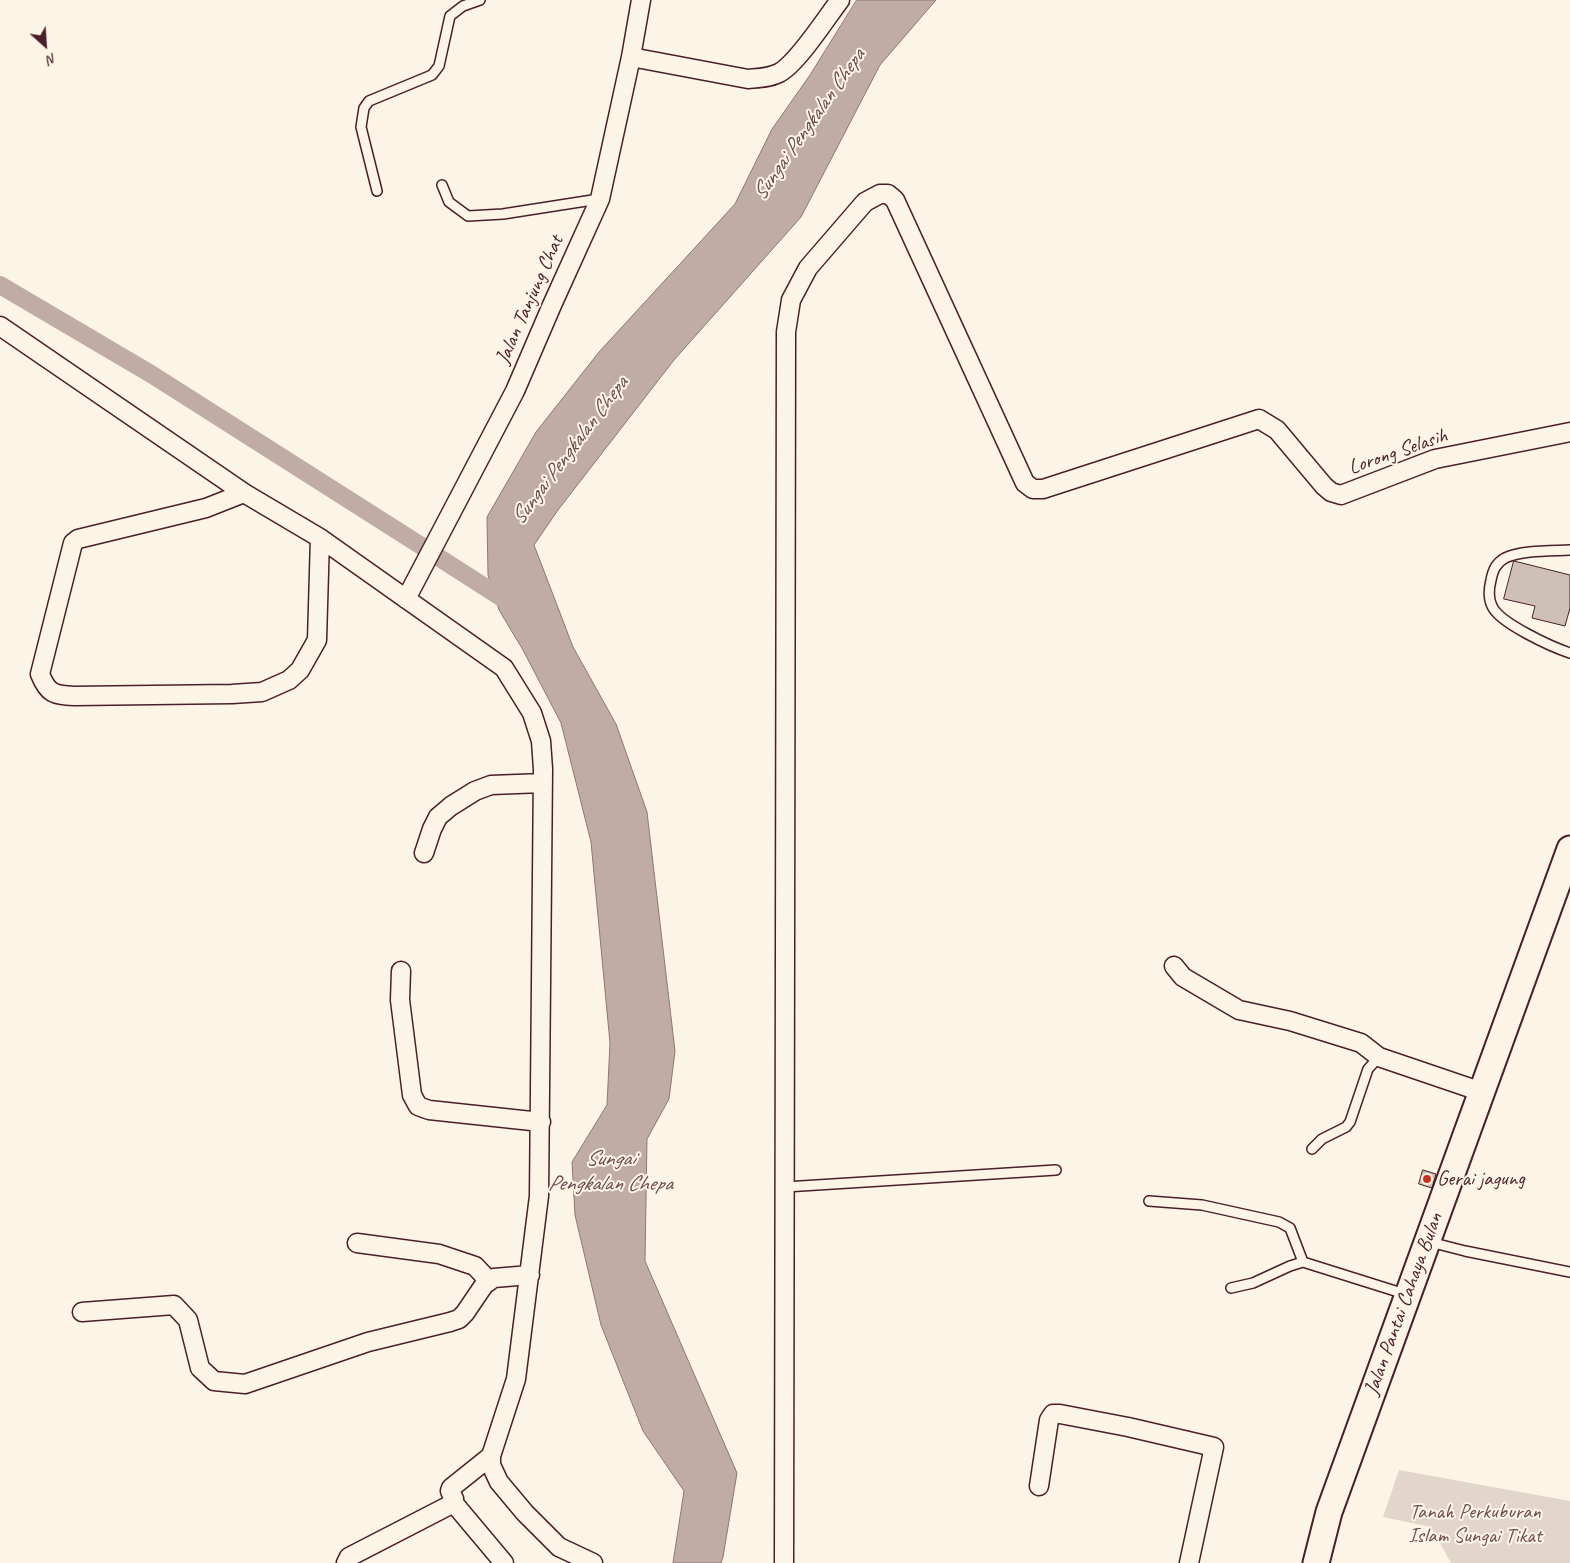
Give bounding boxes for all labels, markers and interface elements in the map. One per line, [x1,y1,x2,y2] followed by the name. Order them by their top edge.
[20,20,70,70] north arrow
[747,44,871,206] water label: Sungai Pengkalan Chepa
[44,49,59,68] text: N
[490,232,570,368] street label: Jalan Tanjung Chat
[506,372,634,530] water label: Sungai Pengkalan Chepa
[1345,423,1451,481] street label: Lorong Selasih
[548,1146,672,1198] water label: Sungai Pengkalan Chepa
[1437,1166,1525,1192] place label: Gerai jagung
[1421,1173,1433,1185] marker: Gerai jagung
[1359,1209,1449,1399] street label: Jalan Pantai Cahaya Bulan
[1408,1499,1542,1549] park label: Tanah Perkuburan Islam Sungai Tikat

